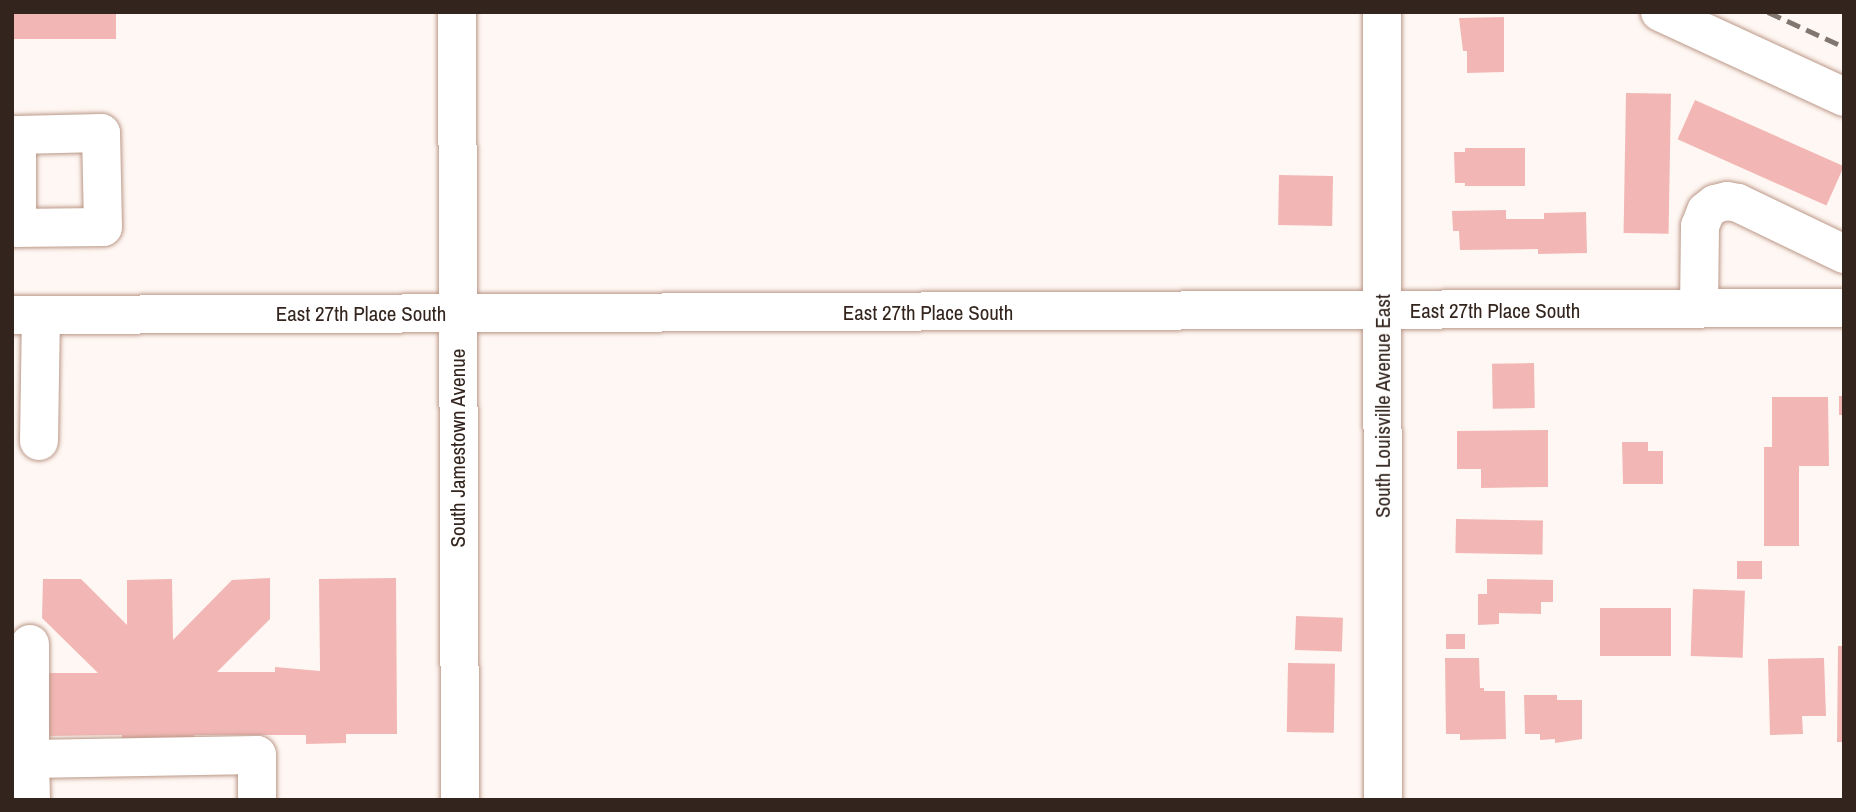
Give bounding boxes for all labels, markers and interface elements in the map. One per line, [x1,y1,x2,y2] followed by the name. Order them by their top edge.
[1370,294,1396,518] street label: South Louisville Avenue East
[1410,298,1580,324] street label: East 27th Place South
[843,300,1013,326] street label: East 27th Place South
[276,301,446,327] street label: East 27th Place South
[445,348,471,548] street label: South Jamestown Avenue

